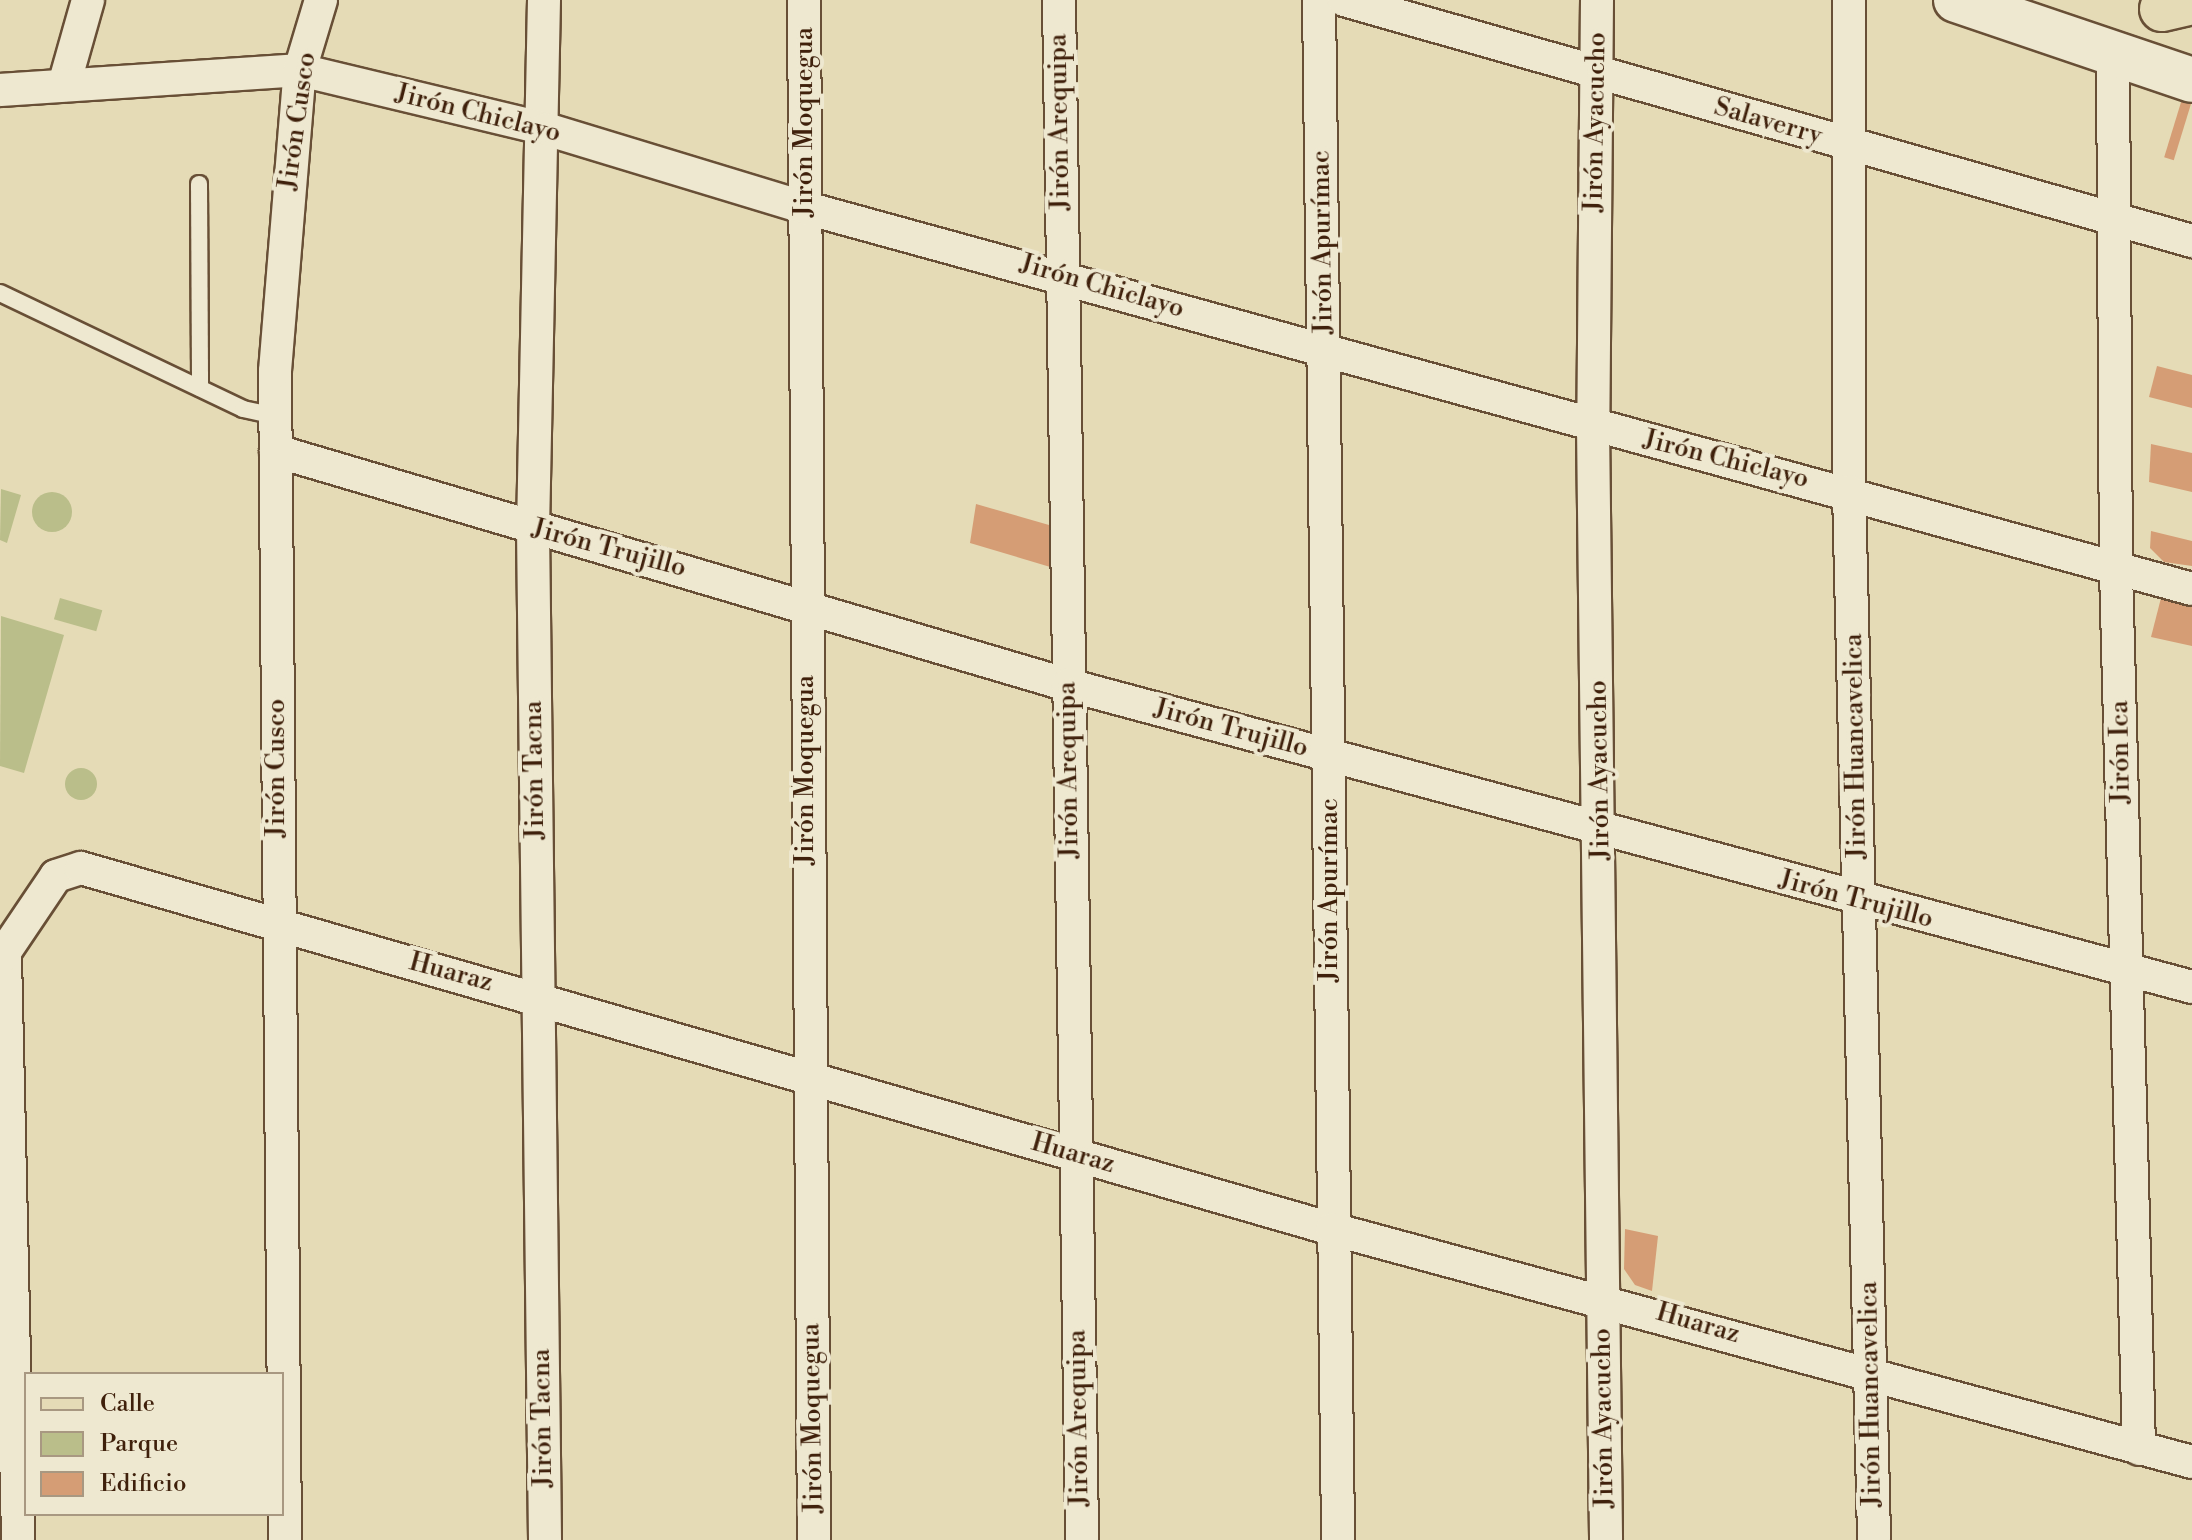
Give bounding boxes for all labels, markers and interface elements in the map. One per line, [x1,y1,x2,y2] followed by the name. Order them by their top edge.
[789,27,821,217] street label: Jirón Moquegua
[1579,32,1613,212] street label: Jirón Ayacucho
[1043,33,1077,211] street label: Jirón Arequipa
[273,50,323,192] street label: Jirón Cusco
[392,78,564,150] street label: Jirón Chiclayo
[1710,92,1826,152] street label: Salaverry
[1306,150,1340,334] street label: Jirón Apurímac
[1016,249,1188,325] street label: Jirón Chiclayo
[1640,424,1812,496] street label: Jirón Chiclayo
[529,513,689,585] street label: Jirón Trujillo
[1838,633,1874,859] street label: Jirón Huancavelica
[790,675,822,865] street label: Jirón Moquegua
[1583,680,1617,860] street label: Jirón Ayacucho
[1052,681,1086,859] street label: Jirón Arequipa
[1151,693,1311,765] street label: Jirón Trujillo
[261,699,293,837] street label: Jirón Cusco
[518,700,552,840] street label: Jirón Tacna
[2105,700,2137,804] street label: Jirón Ica
[1314,798,1346,982] street label: Jirón Apurímac
[1776,864,1936,936] street label: Jirón Trujillo
[406,947,496,999] street label: Huaraz
[1028,1127,1118,1181] street label: Huaraz
[1853,1281,1889,1507] street label: Jirón Huancavelica
[1653,1297,1743,1351] street label: Huaraz
[796,1323,830,1513] street label: Jirón Moquegua
[1587,1328,1621,1508] street label: Jirón Ayacucho
[1062,1329,1096,1507] street label: Jirón Arequipa
[526,1348,560,1488] street label: Jirón Tacna
[24,1372,284,1516] legend
[100,1389,155,1419] text: Calle
[100,1429,178,1459] text: Parque
[100,1469,186,1499] text: Edificio

